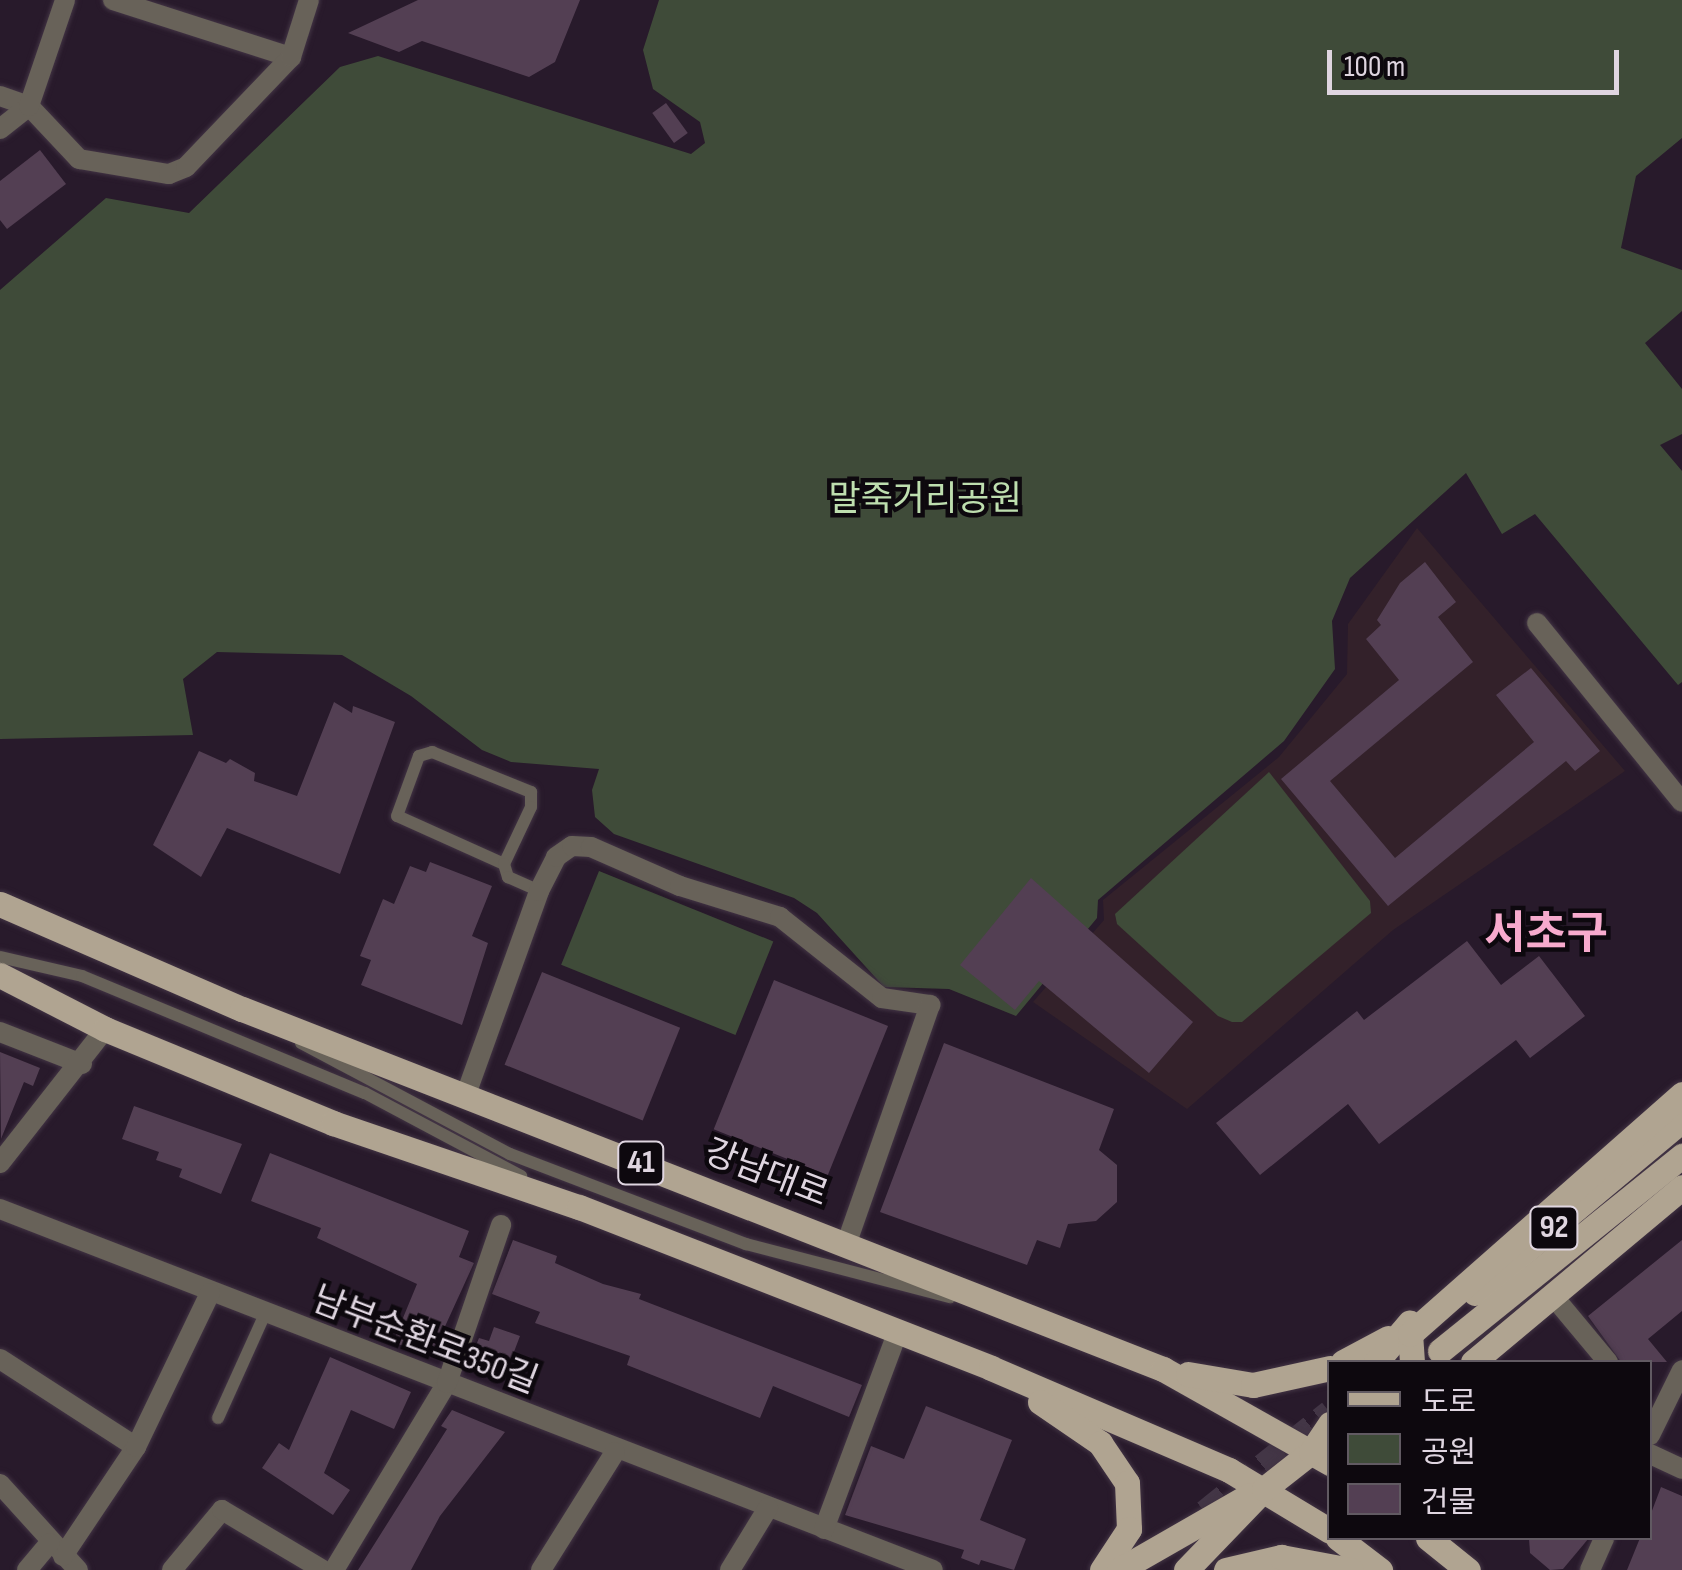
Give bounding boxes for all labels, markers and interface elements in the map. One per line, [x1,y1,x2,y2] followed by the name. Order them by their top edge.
[1332,30,1624,92] scale bar
[1344,49,1405,85] text: 100 m
[828,479,1022,521] park label: 말죽거리공원
[1484,908,1608,962] district label: 서초구
[698,1131,834,1217] street label: 강남대로
[616,1136,666,1190] road number: 41
[1529,1201,1579,1255] road number: 92
[307,1279,543,1403] street label: 남부순환로350길
[1327,1360,1652,1540] legend
[1421,1385,1476,1421] text: 도로
[1421,1435,1476,1471] text: 공원
[1421,1485,1476,1521] text: 건물

